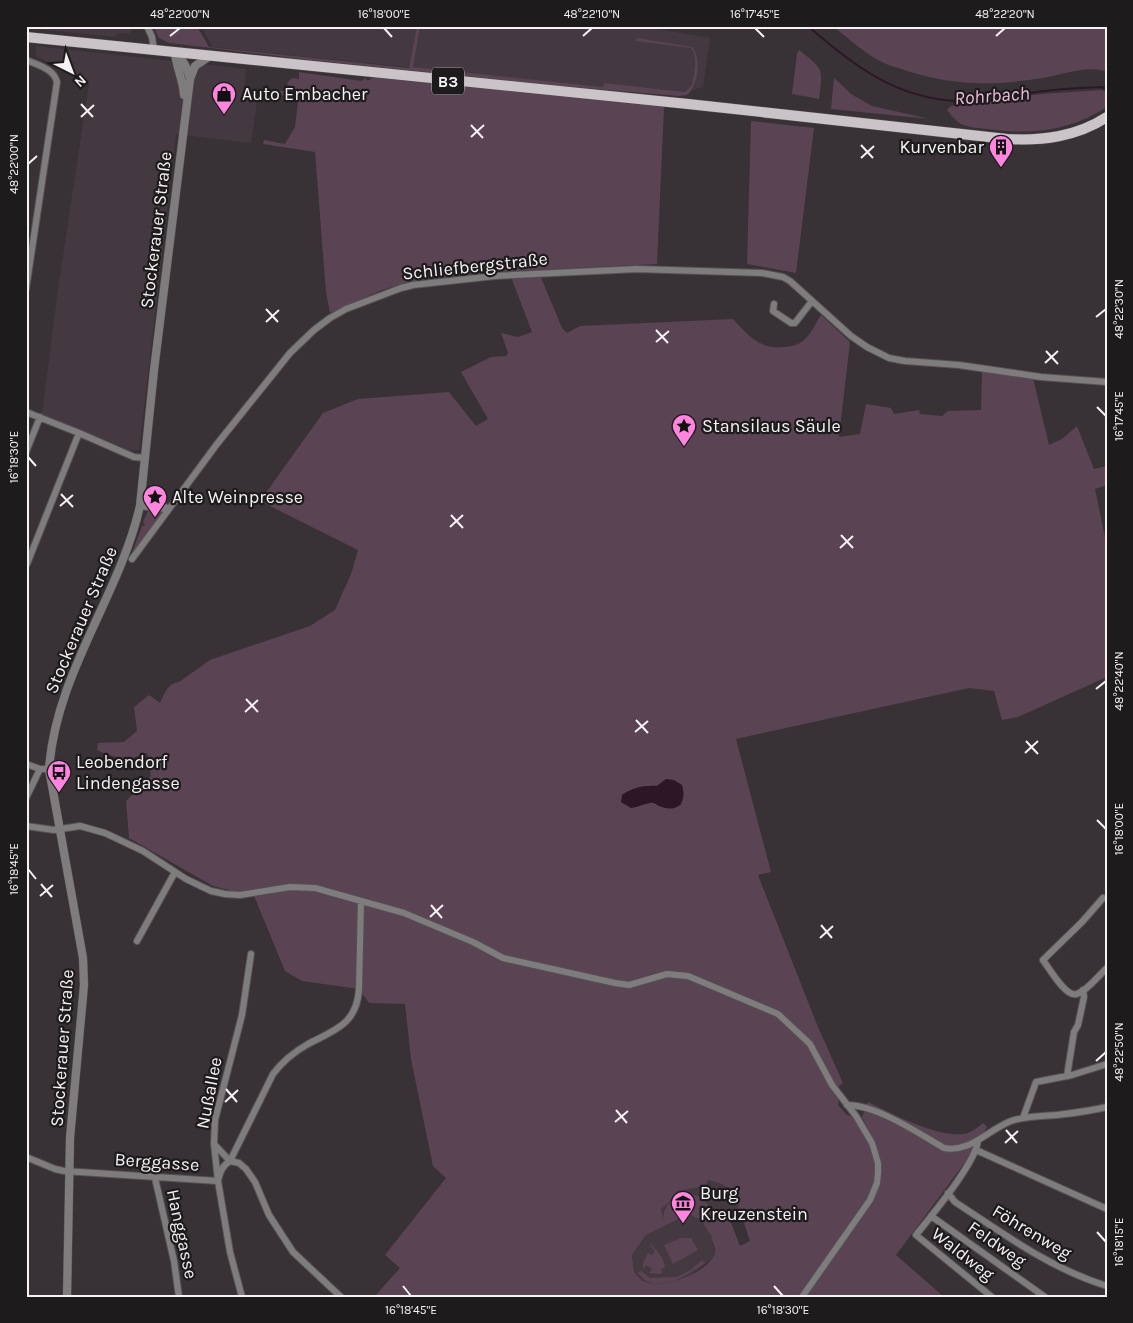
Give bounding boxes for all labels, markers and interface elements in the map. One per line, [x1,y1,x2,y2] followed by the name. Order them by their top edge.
[150,7,210,21] text: 48°22'00"N
[358,7,410,21] text: 16°18'00"E
[564,7,620,21] text: 48°22'10"N
[730,7,780,21] text: 16°17'45"E
[975,7,1035,21] text: 48°22'20"N
[48,48,98,98] north arrow
[432,68,464,94] road number: B3
[71,72,90,91] text: N
[211,81,237,115] shop icon: Auto Embacher
[954,82,1030,110] water label: Rohrbach
[242,83,368,105] place label: Auto Embacher
[7,134,21,194] text: 48°22'00"N
[988,134,1014,168] building icon: Kurvenbar
[899,136,984,158] place label: Kurvenbar
[135,150,177,310] street label: Stockerauer Straße
[401,247,549,285] street label: Schliefbergstraße
[1112,279,1126,339] text: 48°22'30"N
[1112,391,1126,441] text: 16°17'45"E
[671,413,697,447] place icon: Stansilaus Säule
[702,415,841,437] place label: Stansilaus Säule
[7,431,21,483] text: 16°18'30"E
[142,484,168,518] place icon: Alte Weinpresse
[172,486,303,508] place label: Alte Weinpresse
[40,543,122,697] street label: Stockerauer Straße
[1112,651,1126,711] text: 48°22'40"N
[76,751,180,794] place label: Leobendorf Lindengasse
[46,759,72,793] bus stop icon: Leobendorf Lindengasse
[1112,803,1126,855] text: 16°18'00"E
[7,843,21,895] text: 16°18'45"E
[46,968,78,1128] street label: Stockerauer Straße
[1112,1022,1126,1082] text: 48°22'50"N
[191,1055,227,1131] street label: Nußallee
[114,1148,200,1176] street label: Berggasse
[700,1182,808,1225] place label: Burg Kreuzenstein
[162,1187,202,1281] street label: Hanggasse
[670,1190,696,1224] museum icon: Burg Kreuzenstein
[988,1200,1076,1264] street label: Föhrenweg
[964,1216,1030,1272] street label: Feldweg
[1112,1217,1126,1267] text: 16°18'15"E
[927,1223,999,1285] street label: Waldweg
[385,1303,437,1317] text: 16°18'45"E
[757,1303,809,1317] text: 16°18'30"E

